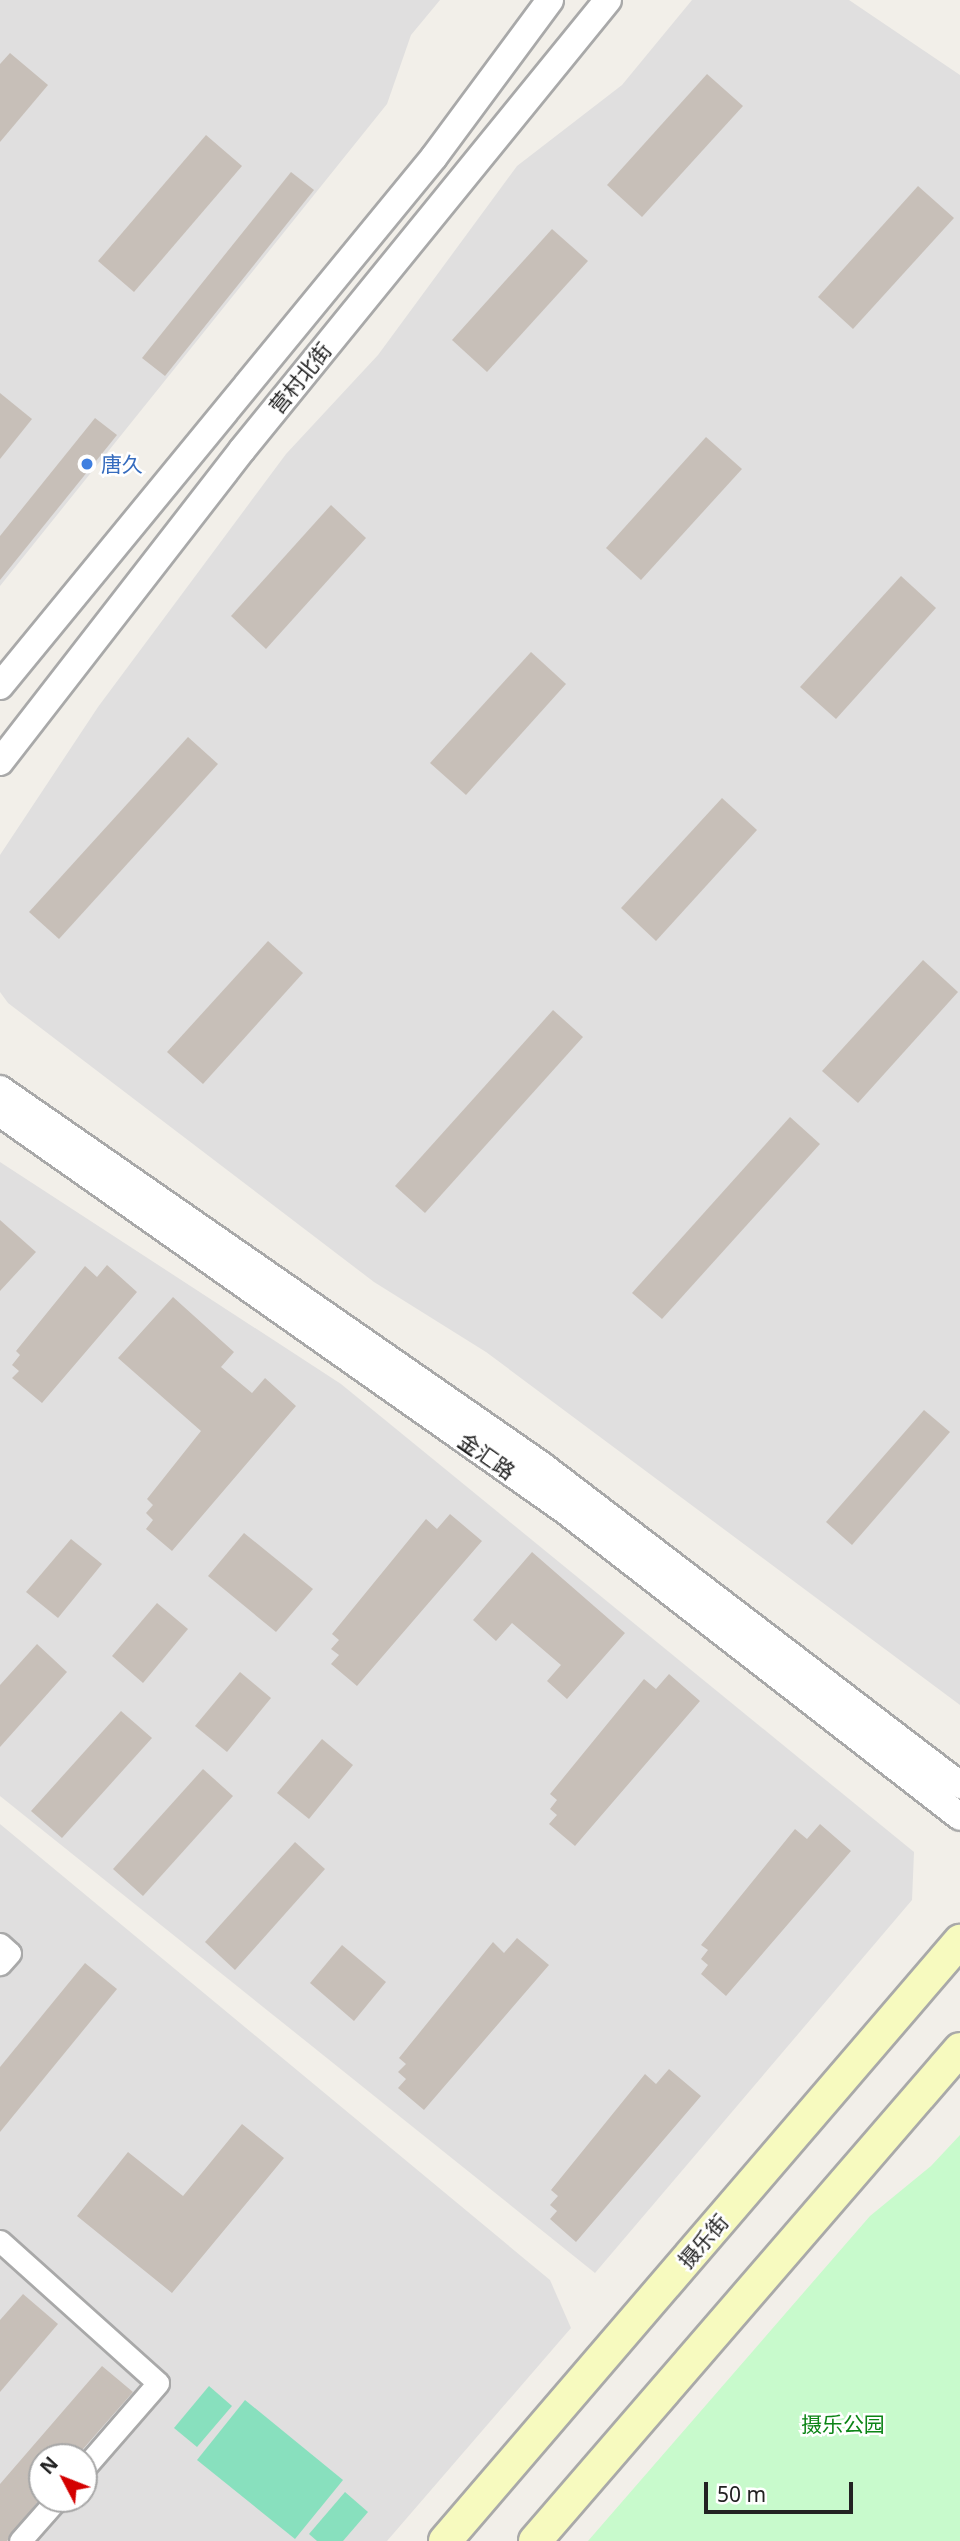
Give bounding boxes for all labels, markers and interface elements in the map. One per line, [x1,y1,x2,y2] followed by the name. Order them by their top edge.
[264,337,336,419] street label: 营村北街
[101,451,143,477] place label: 唐久
[79,456,95,472] marker: 唐久
[454,1428,520,1484] street label: 金汇路
[673,2209,733,2273] street label: 摄乐街
[801,2411,885,2437] park label: 摄乐公园
[28,2443,98,2513] north arrow
[34,2451,64,2480] text: N
[708,2468,857,2512] scale bar
[717,2480,766,2508] text: 50 m

